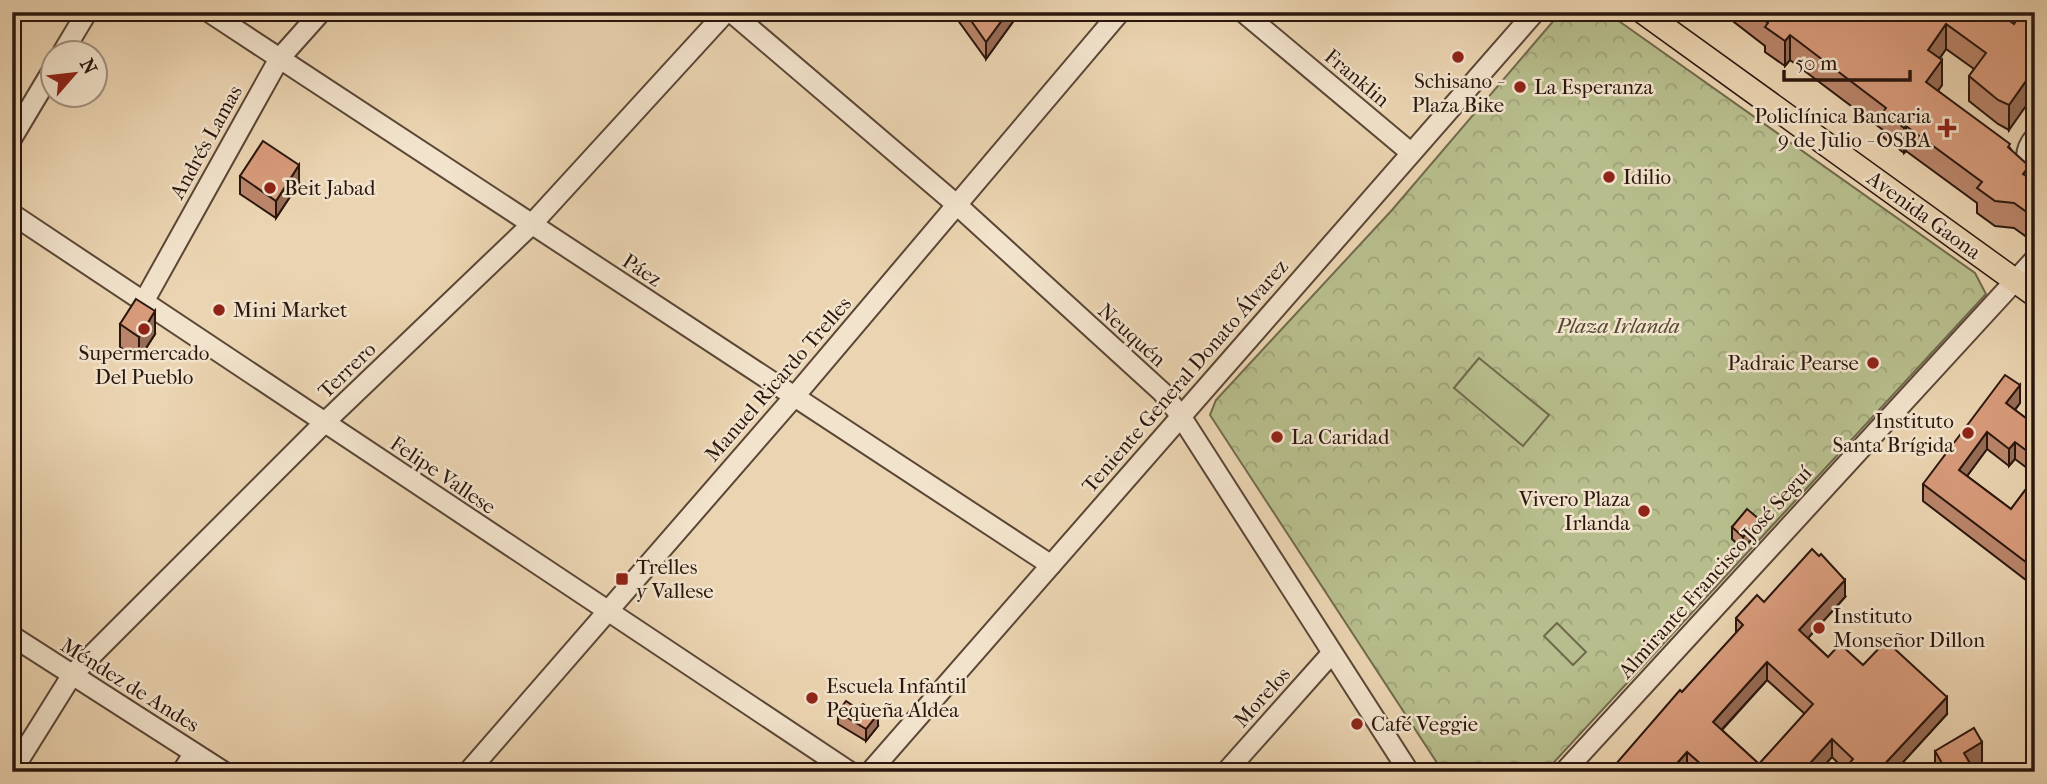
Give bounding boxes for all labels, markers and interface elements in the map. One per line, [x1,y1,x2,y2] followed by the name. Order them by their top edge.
[38,38,108,108] north arrow
[1784,38,1910,82] scale bar
[1320,44,1394,112] street label: Franklin
[1450,49,1466,65] marker: Schisano - Plaza Bike
[1795,51,1838,75] text: 50 m
[75,55,101,79] text: N
[1412,69,1505,117] place label: Schisano - Plaza Bike
[1534,75,1653,99] place label: La Esperanza
[1512,79,1528,95] marker: La Esperanza
[164,81,247,204] street label: Andrés Lamas
[1754,104,1931,152] place label: Policlínica Bancaria 9 de Julio - OSBA
[1937,118,1957,138] marker: Policlínica Bancaria 9 de Julio - OSBA
[1623,165,1671,189] place label: Idilio
[1862,165,1986,264] street label: Avenida Gaona
[1601,169,1617,185] marker: Idilio
[284,176,376,200] place label: Beit Jabad
[262,180,278,196] marker: Beit Jabad
[618,249,666,291] street label: Páez
[1077,254,1293,498] street label: Teniente General Donato Álvarez
[700,292,856,466] street label: Manuel Ricardo Trelles
[233,298,348,322] place label: Mini Market
[1093,298,1171,372] street label: Neuquén
[211,302,227,318] marker: Mini Market
[1555,314,1680,338] park label: Plaza Irlanda
[136,321,152,337] marker: Supermercado Del Pueblo
[313,337,381,403] street label: Terrero
[78,341,210,389] place label: Supermercado Del Pueblo
[1728,351,1859,375] place label: Padraic Pearse
[1865,355,1881,371] marker: Padraic Pearse
[1832,409,1954,457] place label: Instituto Santa Brígida
[1291,425,1390,449] place label: La Caridad
[1960,425,1976,441] marker: Instituto Santa Brígida
[1269,429,1285,445] marker: La Caridad
[386,431,500,519] street label: Felipe Vallese
[1613,460,1817,684] street label: Almirante Francisco José Seguí
[1518,487,1630,535] place label: Vivero Plaza Irlanda
[1636,503,1652,519] marker: Vivero Plaza Irlanda
[636,555,714,603] place label: Trelles y Vallese
[614,571,630,587] marker: Trelles y Vallese
[1833,604,1985,652] place label: Instituto Monseñor Dillon
[1811,620,1827,636] marker: Instituto Monseñor Dillon
[56,633,204,737] street label: Méndez de Andes
[1229,662,1295,732] street label: Morelos
[826,674,967,722] place label: Escuela Infantil Pequeña Aldea
[804,690,820,706] marker: Escuela Infantil Pequeña Aldea
[1371,712,1478,736] place label: Café Veggie
[1349,716,1365,732] marker: Café Veggie

